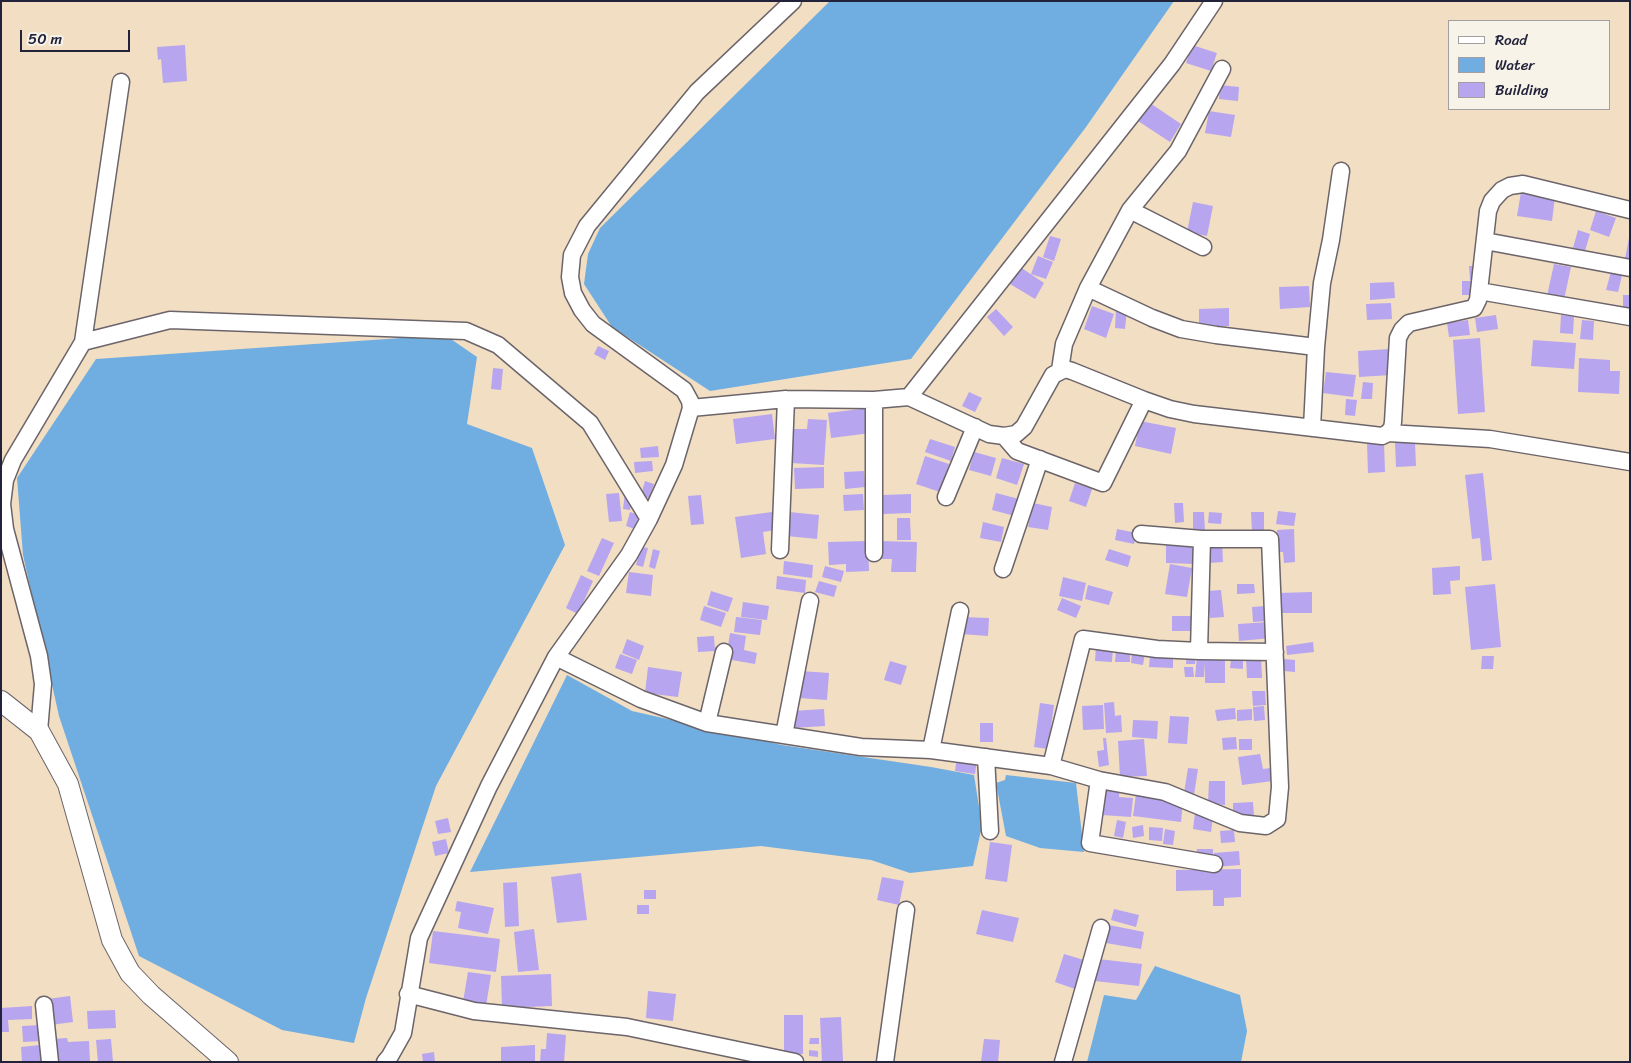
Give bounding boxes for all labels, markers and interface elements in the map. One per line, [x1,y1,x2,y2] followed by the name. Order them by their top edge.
[22,20,132,52] scale bar
[1448,20,1611,110] legend
[28,26,62,52] text: 50 m
[1495,27,1527,53] text: Road
[1495,52,1535,78] text: Water
[1495,77,1549,103] text: Building

